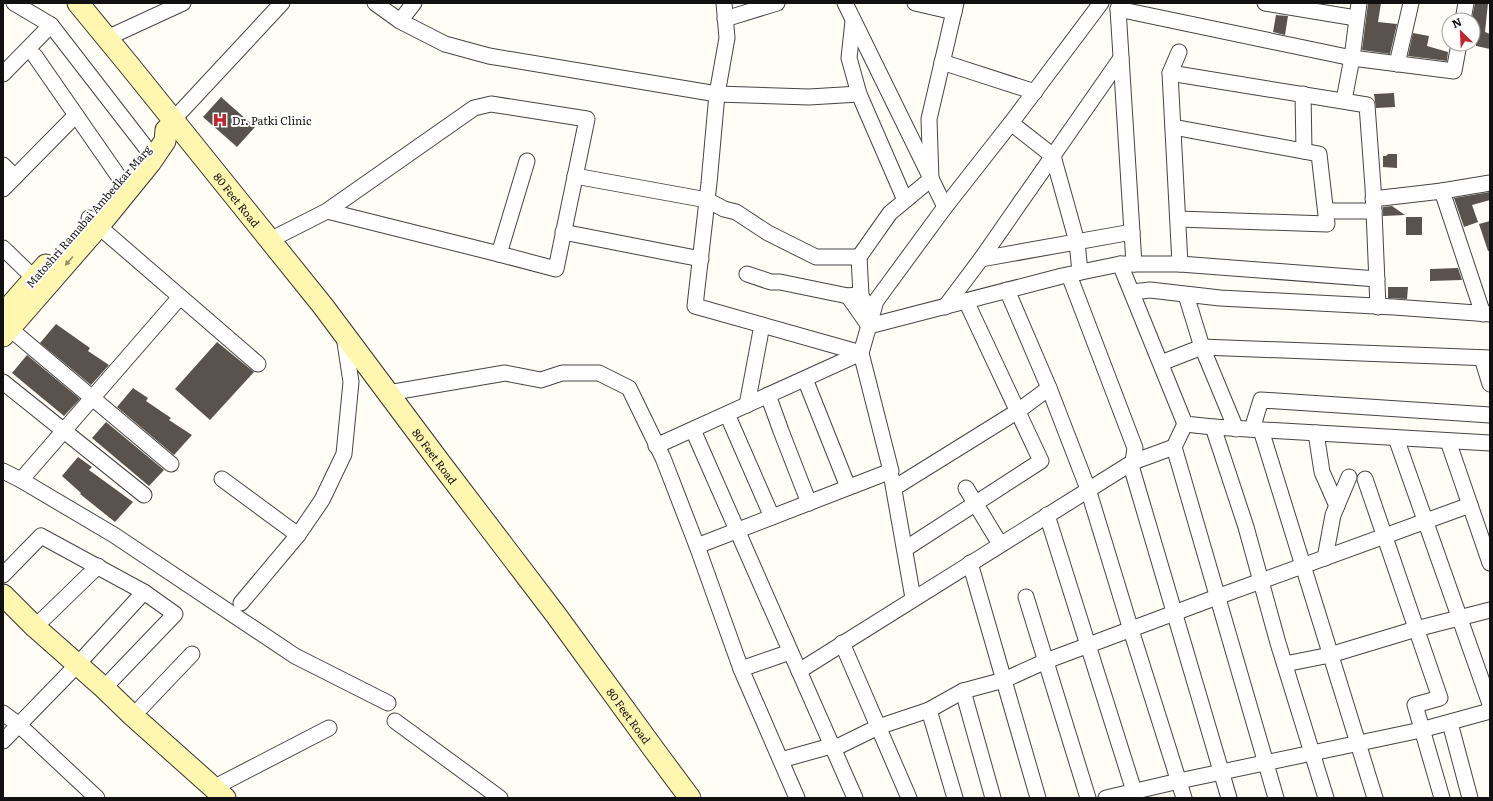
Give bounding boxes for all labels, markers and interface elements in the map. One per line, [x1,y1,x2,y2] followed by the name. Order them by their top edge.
[1441,12,1481,52] north arrow
[1449,13,1464,31] text: N
[211,111,229,129] hospital icon: Dr. Patki Clinic
[232,112,312,128] place label: Dr. Patki Clinic
[22,141,155,291] street label: Matoshri Ramabai Ambedkar Marg
[211,169,264,230] street label: 80 Feet Road
[64,255,73,266] one-way arrow
[409,425,461,487] street label: 80 Feet Road
[603,684,655,747] street label: 80 Feet Road

